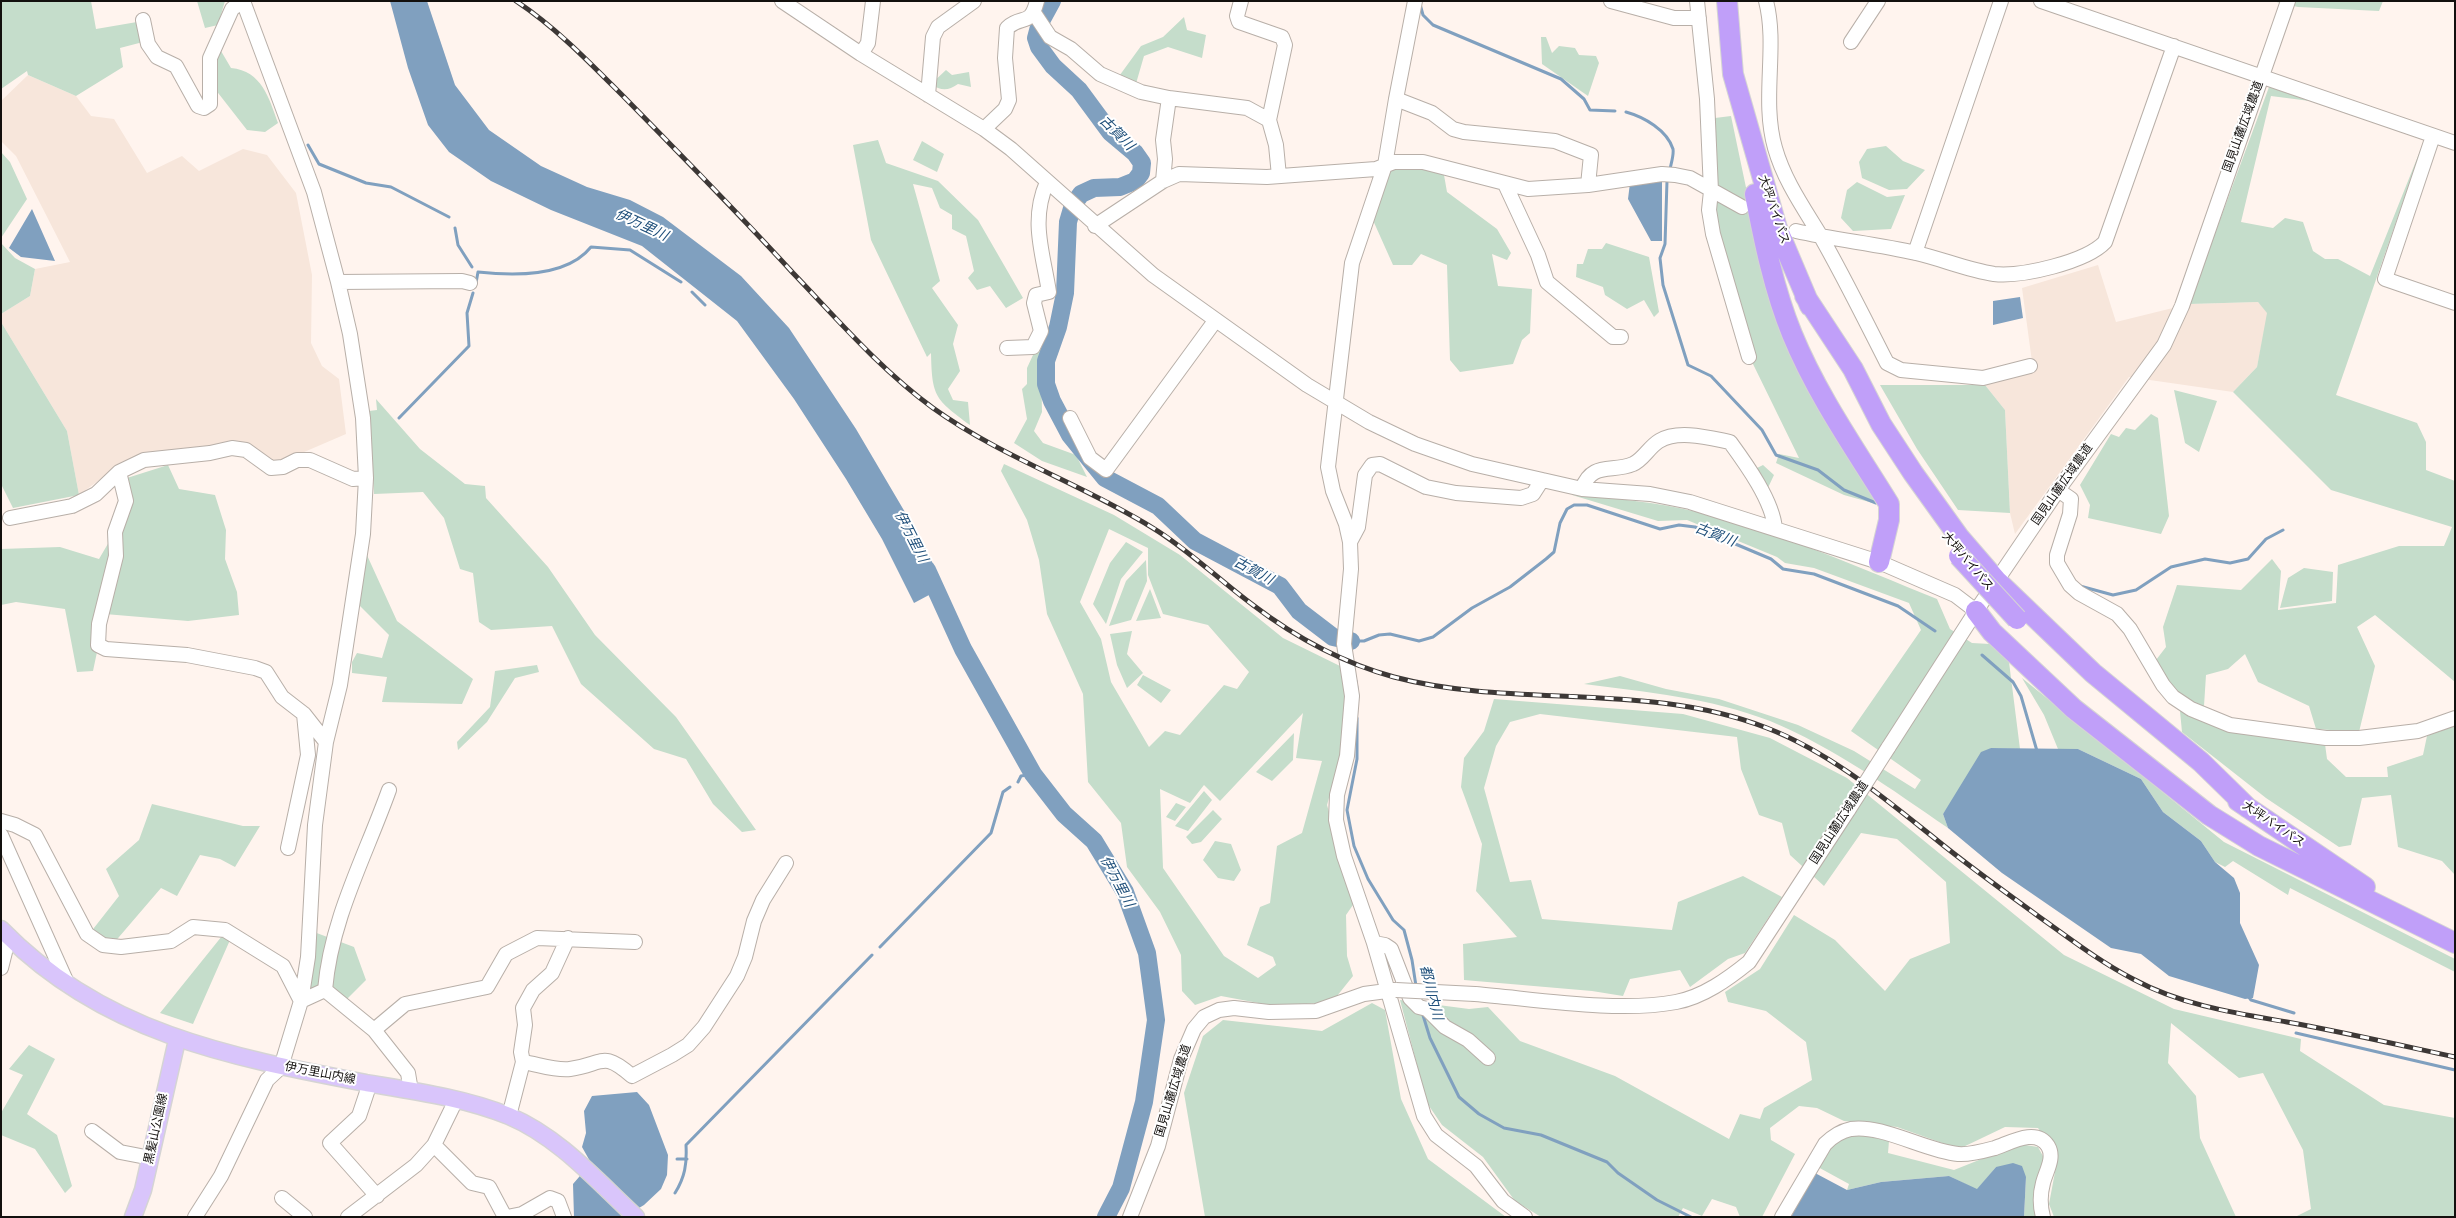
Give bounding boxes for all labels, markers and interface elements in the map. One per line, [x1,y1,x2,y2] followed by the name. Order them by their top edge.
[2221,79,2267,175] street label: 国見山麓広域農道
[1095,113,1137,155] water label: 古賀川
[1754,174,1792,246] street label: 大坪バイパス
[612,207,670,245] water label: 伊万里川
[2030,442,2096,528] street label: 国見山麓広域農道
[890,508,930,566] water label: 伊万里川
[1692,521,1738,551] water label: 古賀川
[1938,530,1996,594] street label: 大坪バイパス
[1231,555,1275,589] water label: 古賀川
[1808,779,1872,867] street label: 国見山麓広域農道
[2239,799,2307,851] street label: 大坪バイパス
[1095,853,1137,911] water label: 伊万里川
[1415,964,1445,1022] water label: 都川内川
[1153,1043,1195,1139] street label: 国見山麓広域農道
[283,1060,357,1088] street label: 伊万里山内線
[142,1092,172,1166] street label: 黒髪山公園線

